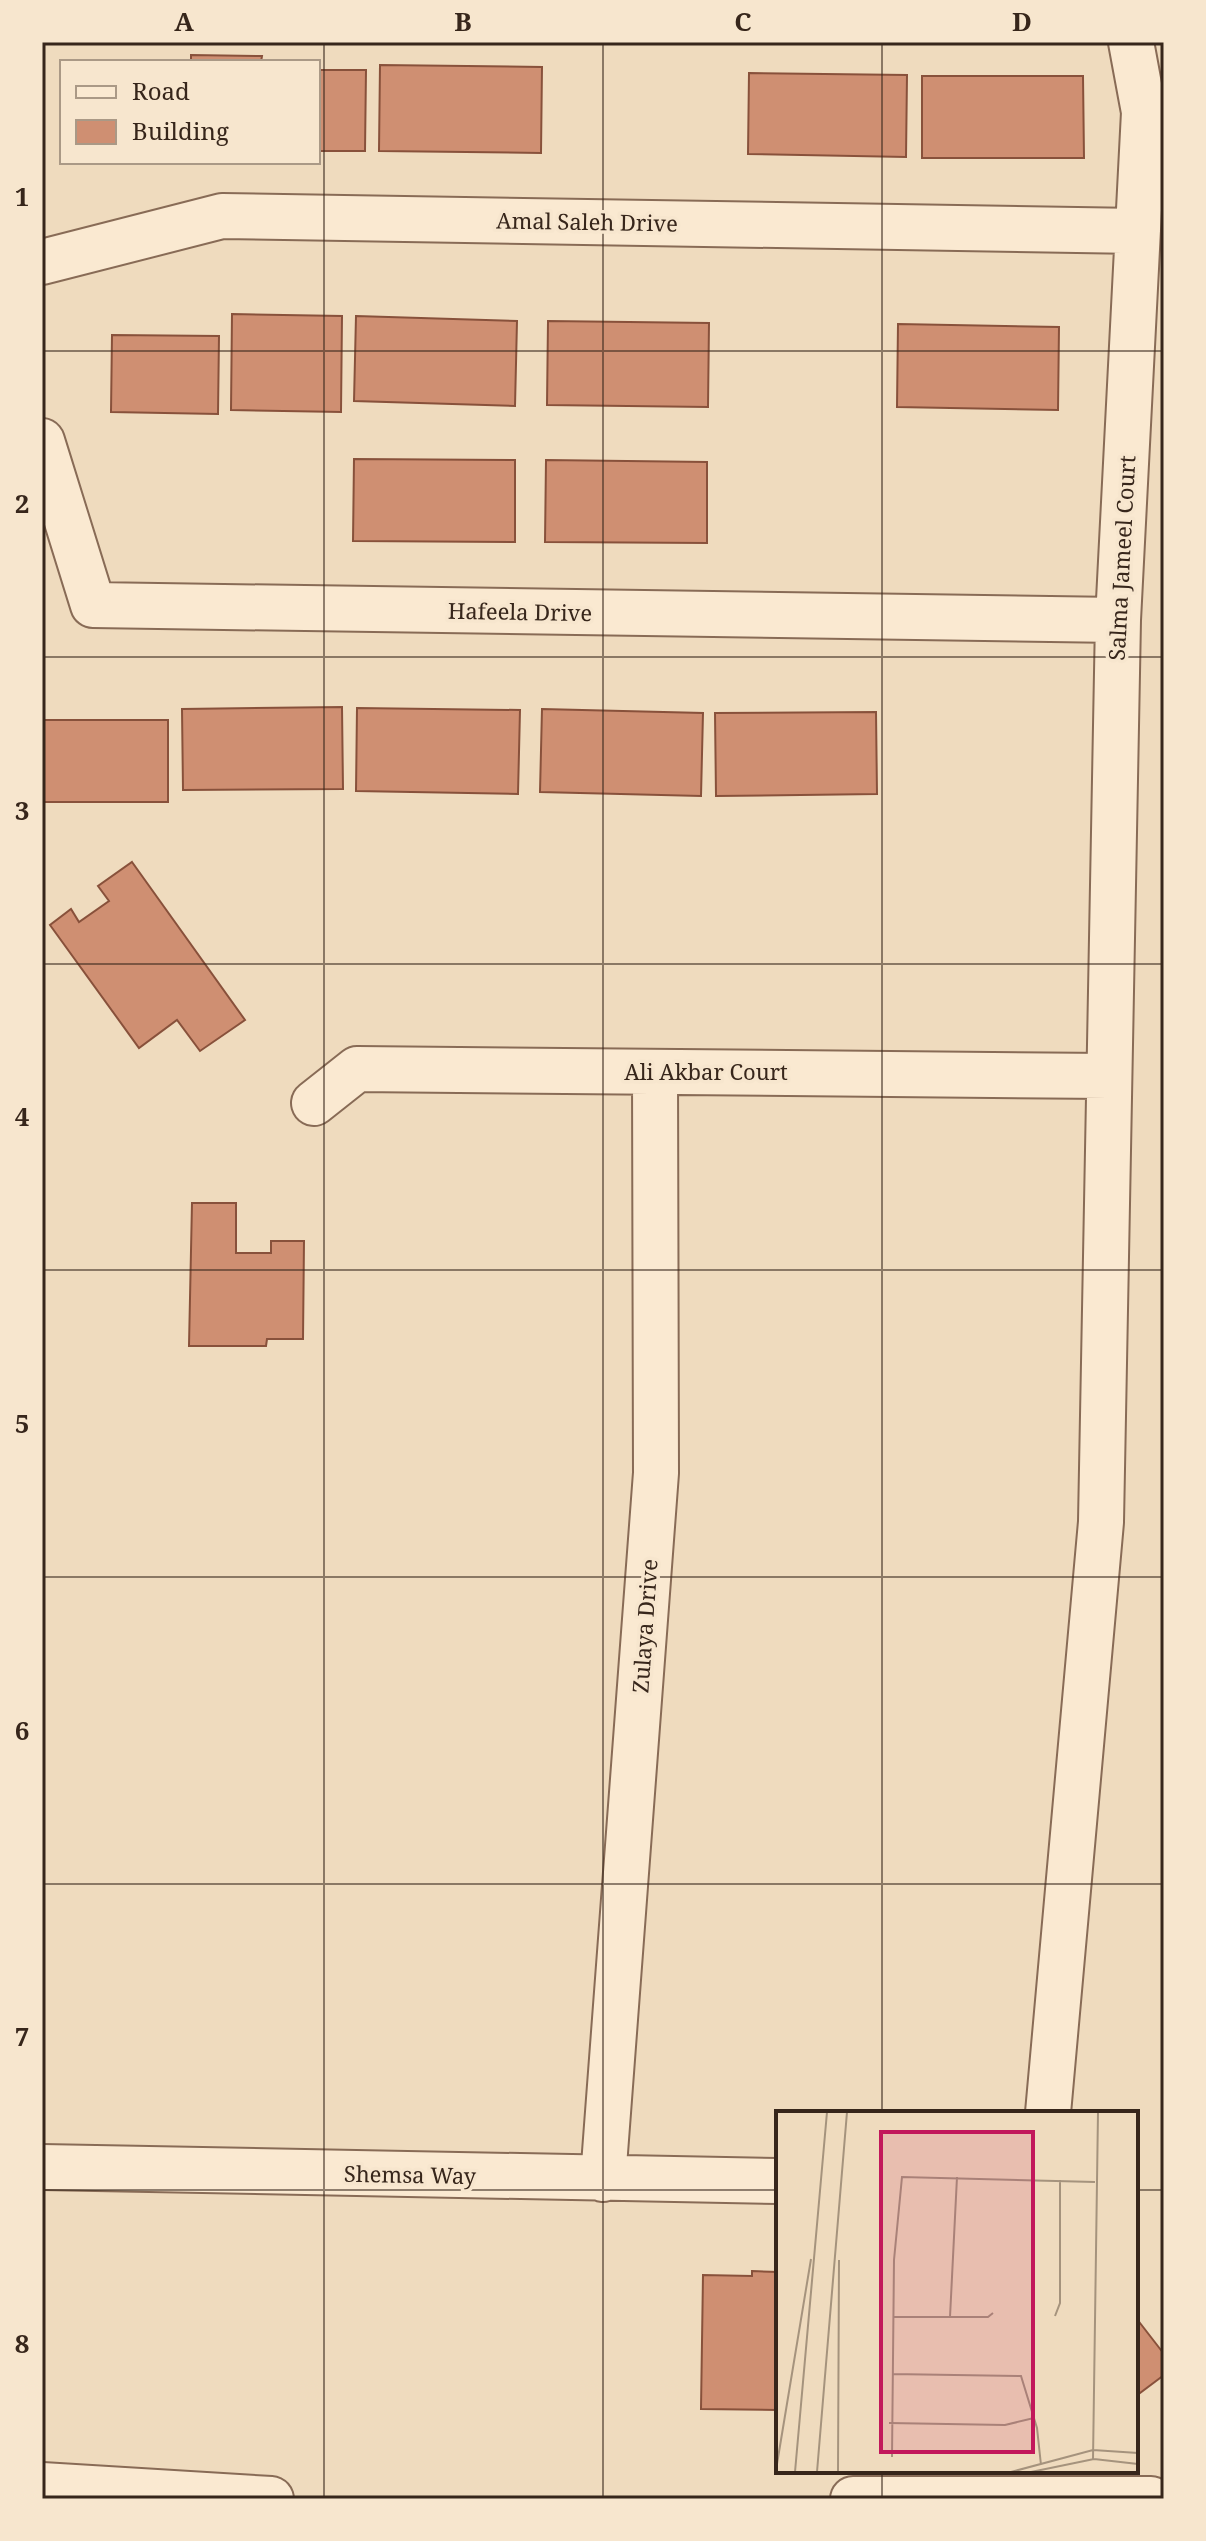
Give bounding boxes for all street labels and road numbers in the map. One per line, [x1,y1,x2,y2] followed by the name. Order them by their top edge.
[496,204,678,238] street label: Amal Saleh Drive
[1101,454,1141,661] street label: Salma Jameel Court
[448,595,592,627] street label: Hafeela Drive
[624,1056,788,1086] street label: Ali Akbar Court
[624,1558,664,1694] street label: Zulaya Drive
[344,2158,477,2190] street label: Shemsa Way

